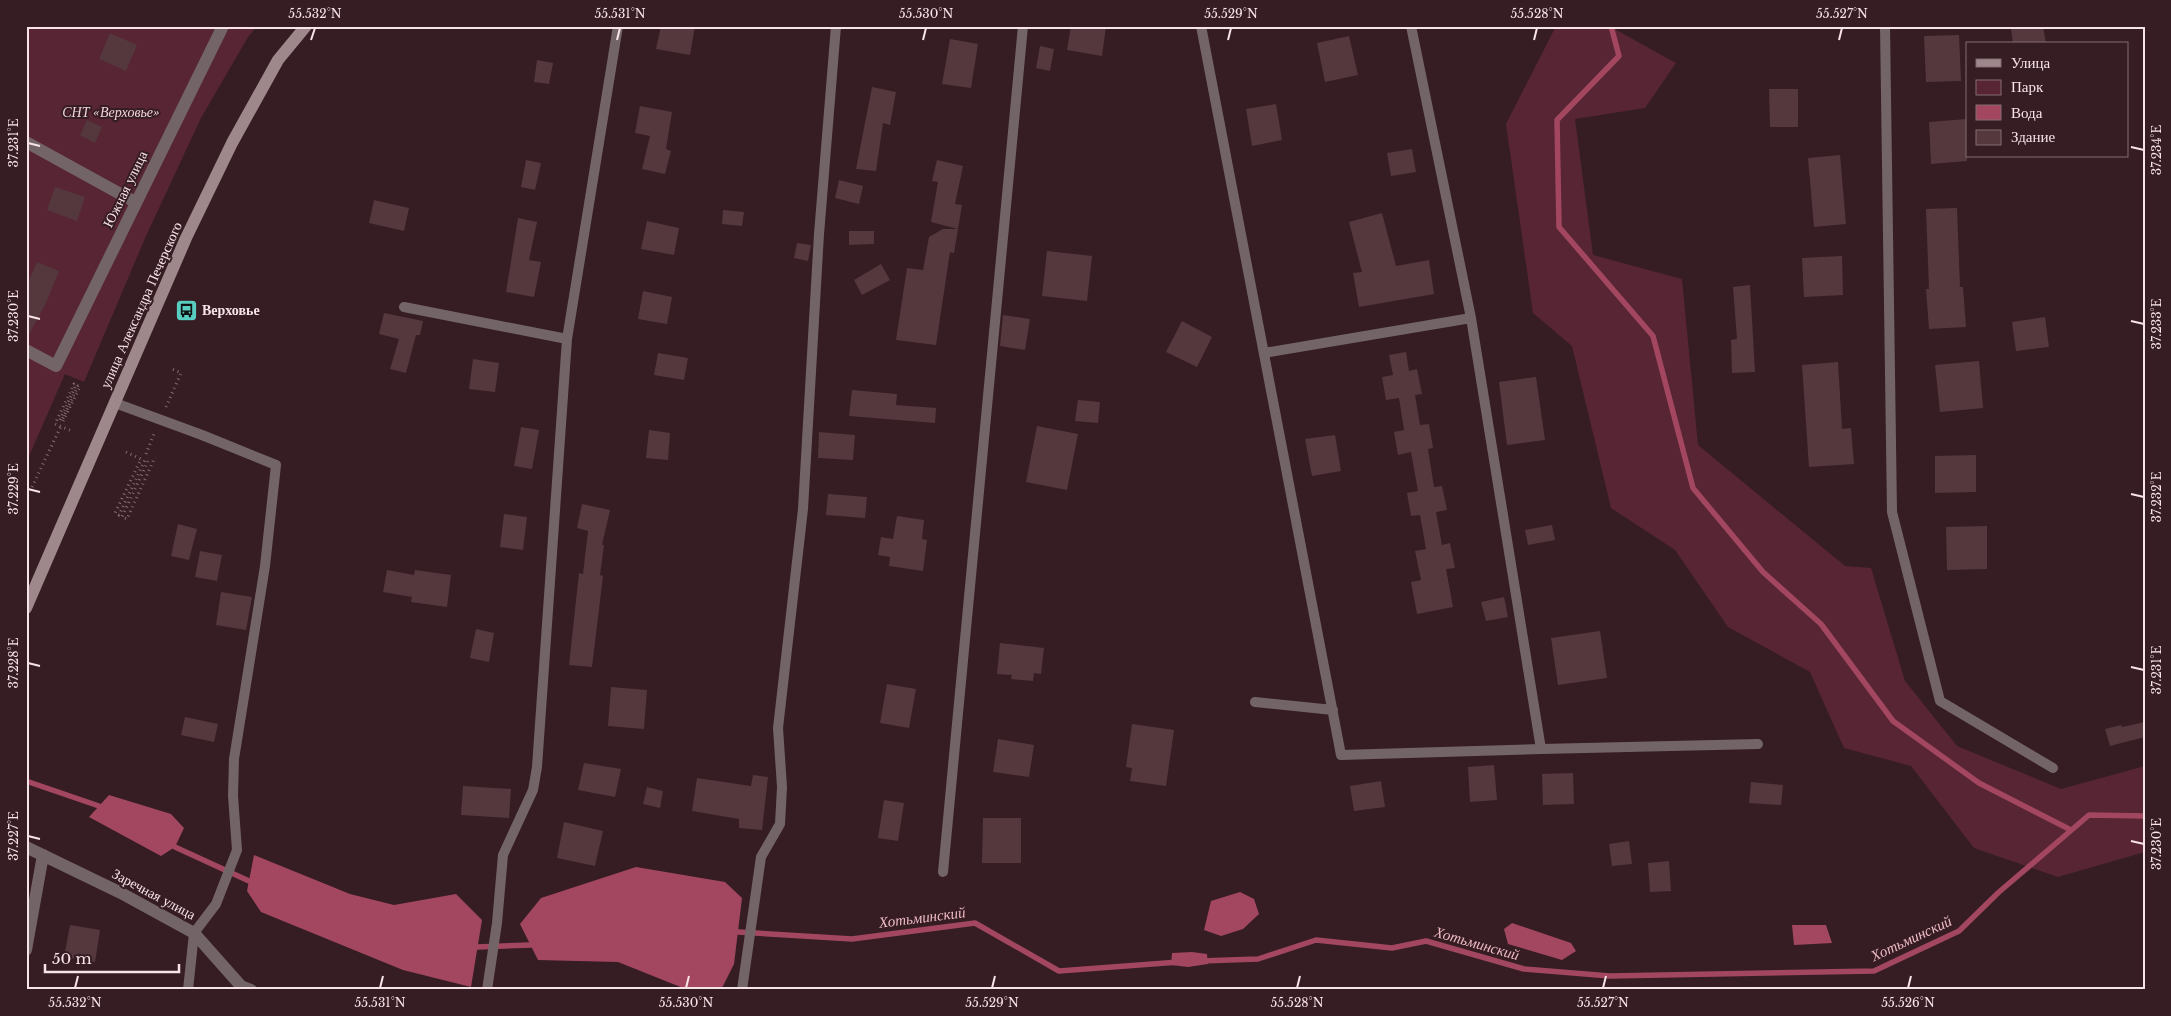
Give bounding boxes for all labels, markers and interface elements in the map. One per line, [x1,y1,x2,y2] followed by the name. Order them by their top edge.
[288,6,342,21] text: 55.532°N
[594,6,646,21] text: 55.531°N
[899,6,953,21] text: 55.530°N
[1204,6,1258,21] text: 55.529°N
[1510,6,1564,21] text: 55.528°N
[1816,6,1868,21] text: 55.527°N
[1966,42,2128,158] legend
[2011,53,2050,72] text: Улица
[2011,77,2044,96] text: Парк
[62,103,160,121] park label: СНТ «Верховье»
[2011,103,2043,122] text: Вода
[6,118,21,167] text: 37.231°E
[2149,125,2164,175] text: 37.234°E
[2011,127,2055,146] text: Здание
[99,147,152,230] street label: Южная улица
[96,219,186,391] street label: улица Александра Печерского
[6,290,21,342] text: 37.230°E
[174,298,198,322] bus stop icon: Верховье
[2149,298,2164,349] text: 37.233°E
[202,301,260,319] place label: Верховье
[6,463,21,515] text: 37.229°E
[2149,471,2164,522] text: 37.232°E
[6,637,21,688] text: 37.228°E
[2149,645,2164,694] text: 37.231°E
[6,811,21,861] text: 37.227°E
[2149,818,2164,870] text: 37.230°E
[109,864,199,924] street label: Заречная улица
[877,902,967,932] water label: Хотьминский
[1867,911,1955,965] water label: Хотьминский
[1432,922,1522,964] water label: Хотьминский
[45,941,179,973] scale bar
[52,949,92,968] text: 50 m
[48,995,102,1010] text: 55.532°N
[354,995,406,1010] text: 55.531°N
[659,995,713,1010] text: 55.530°N
[965,995,1019,1010] text: 55.529°N
[1270,995,1324,1010] text: 55.528°N
[1577,995,1629,1010] text: 55.527°N
[1881,995,1935,1010] text: 55.526°N

